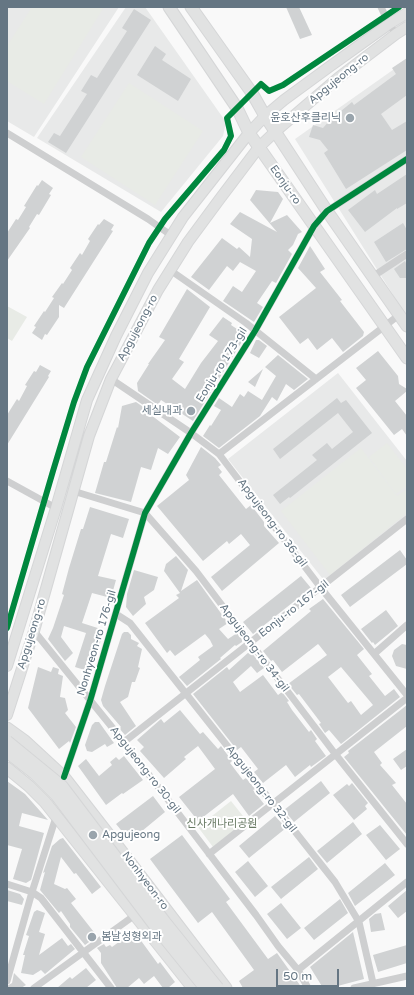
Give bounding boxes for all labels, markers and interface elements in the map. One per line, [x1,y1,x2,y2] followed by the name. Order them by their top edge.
[306,51,372,107] street label: Apgujeong-ro
[270,111,341,125] place label: 윤호산후클리닉
[344,112,356,124] marker: 윤호산후클리닉
[267,163,303,207] street label: Eonju-ro
[115,293,161,363] street label: Apgujeong-ro
[194,325,250,405] street label: Eonju-ro 173-gil
[142,404,182,418] place label: 세실내과
[185,405,197,417] marker: 세실내과
[235,476,309,570] street label: Apgujeong-ro 36-gil
[256,578,332,640] street label: Eonju-ro 167-gil
[75,589,119,697] street label: Nonhyeon-ro 176-gil
[15,597,49,671] street label: Apgujeong-ro
[217,601,291,695] street label: Apgujeong-ro 34-gil
[107,724,183,816] street label: Apgujeong-ro 30-gil
[223,743,299,835] street label: Apgujeong-ro 32-gil
[187,817,257,831] park label: 신사개나리공원
[102,828,160,842] place label: Apgujeong
[87,829,99,841] marker: Apgujeong
[119,849,171,913] street label: Nonhyeon-ro
[101,930,162,944] place label: 봄날성형외과
[86,931,98,943] marker: 봄날성형외과
[278,961,341,987] scale bar
[283,969,312,983] text: 50 m

